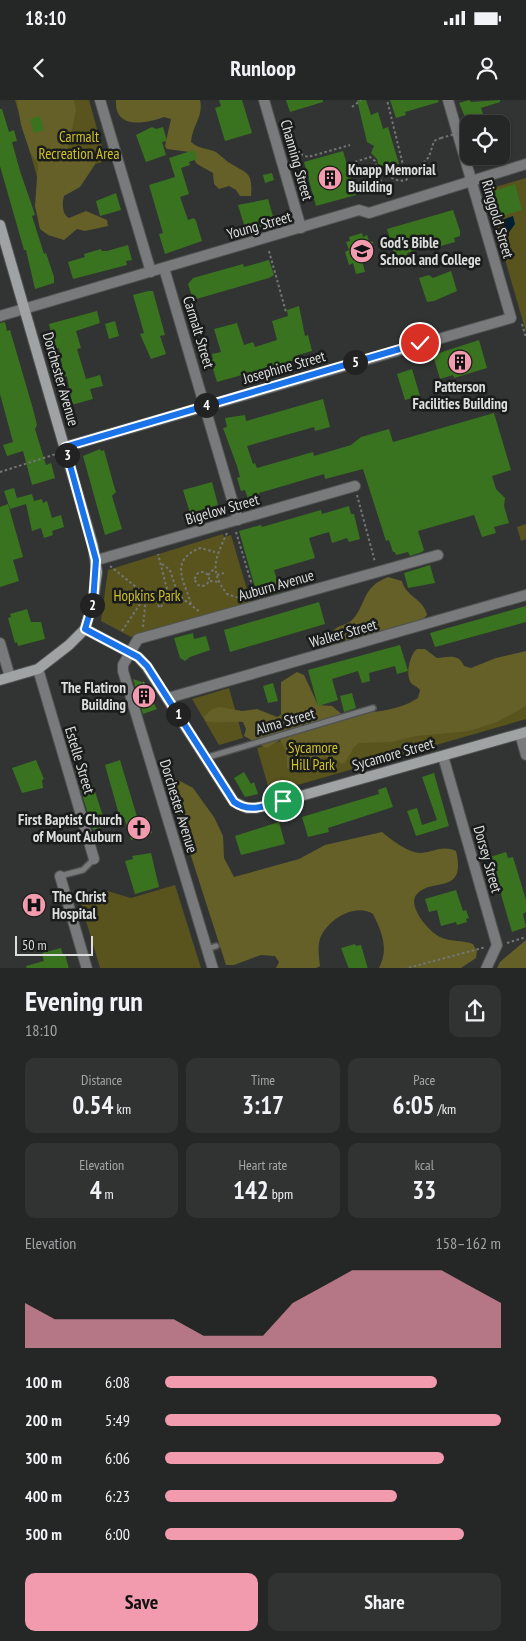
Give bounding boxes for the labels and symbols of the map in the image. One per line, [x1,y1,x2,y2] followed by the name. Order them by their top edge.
[276,117,318,203] street label: Channing Street
[39,127,119,163] park label: Carmalt Recreation Area
[348,160,436,196] place label: Knapp Memorial Building
[317,165,343,191] building icon: Knapp Memorial Building
[478,178,518,260] street label: Ringgold Street
[225,207,293,243] street label: Young Street
[380,233,481,269] place label: God's Bible School and College
[349,238,375,264] school or university icon: God's Bible School and College
[179,294,219,370] street label: Carmalt Street
[399,322,441,364] pin
[39,330,83,428] street label: Dorchester Avenue
[240,346,327,388] street label: Josephine Street
[447,349,473,375] building icon: Patterson Facilities Building
[342,350,368,374] pin: 5
[412,377,508,413] place label: Patterson Facilities Building
[194,392,218,418] pin: 4
[54,442,80,468] pin: 3
[183,489,261,529] street label: Bigelow Street
[236,565,316,605] street label: Auburn Avenue
[113,586,181,605] park label: Hopkins Park
[80,592,104,618] pin: 2
[307,614,379,652] street label: Walker Street
[61,678,126,714] place label: The Flatiron Building
[131,683,157,709] building icon: The Flatiron Building
[166,702,190,726] pin: 1
[253,704,317,738] street label: Alma Street
[61,724,99,796] street label: Estelle Street
[350,733,436,775] street label: Sycamore Street
[288,738,338,774] park label: Sycamore Hill Park
[156,757,202,855] street label: Dorchester Avenue
[262,780,304,822] pin
[18,810,122,846] place label: First Baptist Church of Mount Auburn
[126,815,152,841] church icon: First Baptist Church of Mount Auburn
[469,823,507,895] street label: Dorsey Street
[52,887,107,923] place label: The Christ Hospital
[21,892,47,918] hospital icon: The Christ Hospital
[15,934,92,957] scale bar

